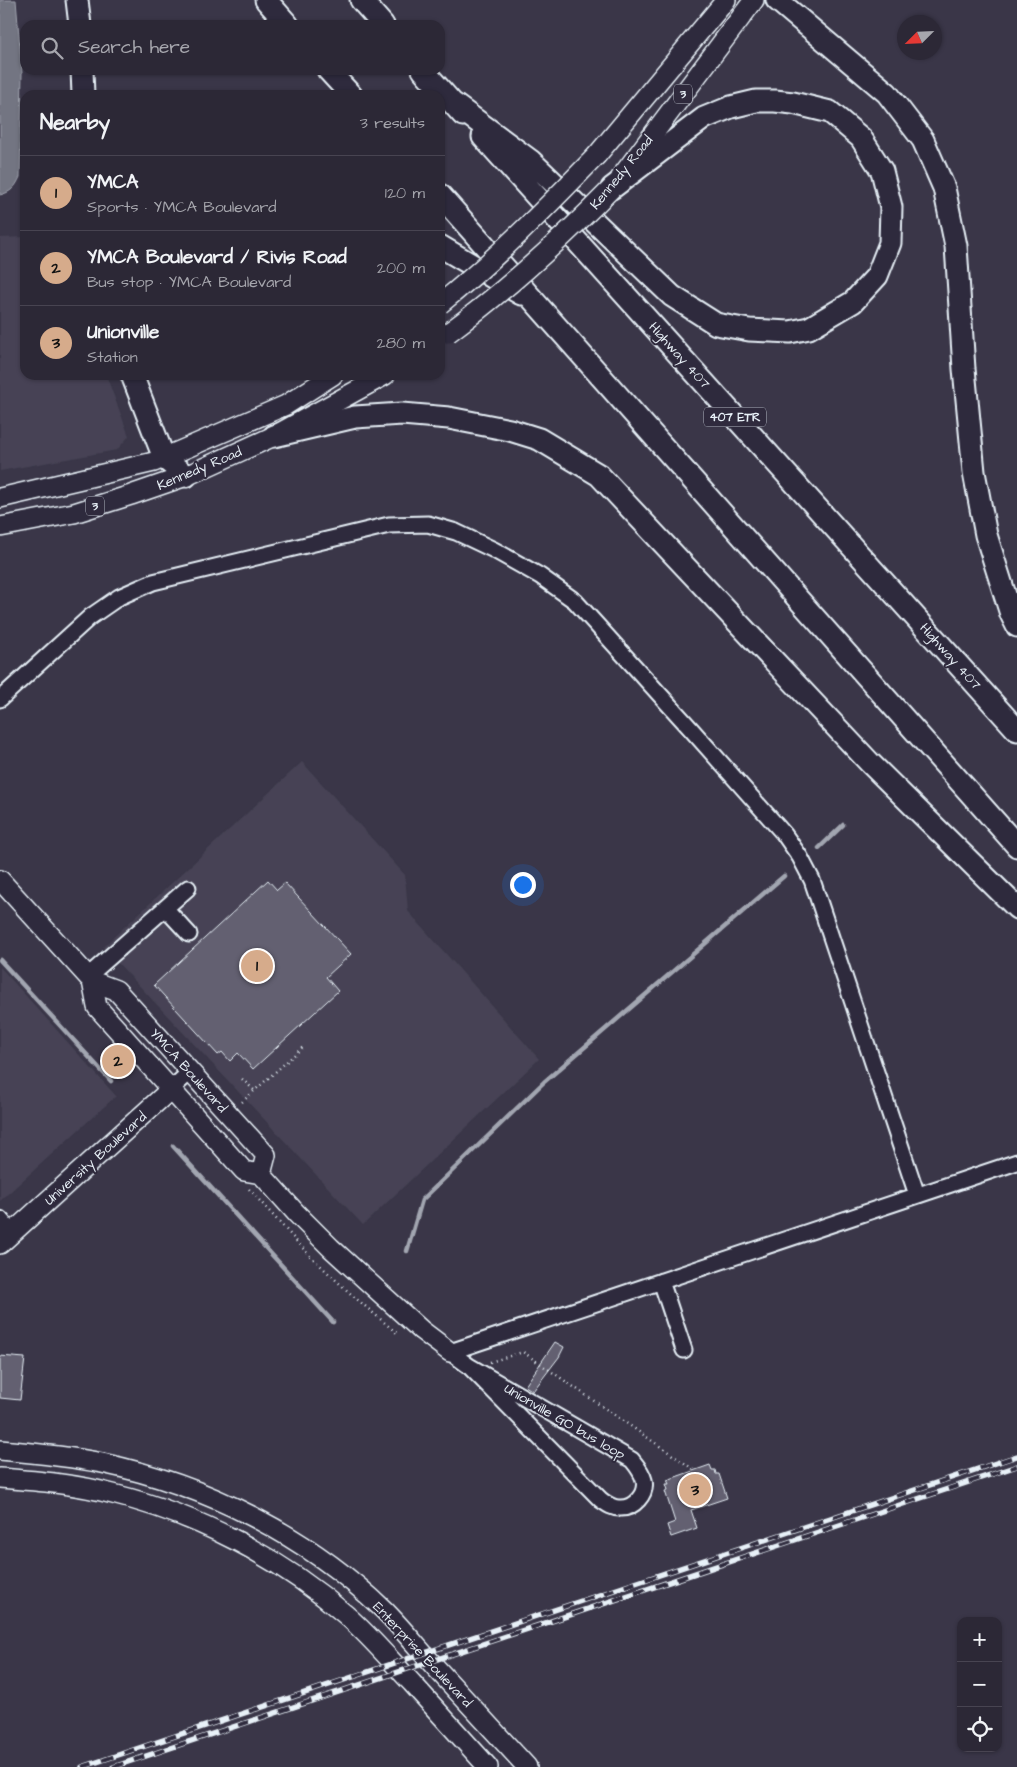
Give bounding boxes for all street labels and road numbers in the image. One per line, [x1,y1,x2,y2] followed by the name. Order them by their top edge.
[674,85,692,104] road number: 3
[586,131,658,214] street label: Kennedy Road
[644,318,715,394] street label: Highway 407
[704,408,766,427] road number: 407 ETR
[154,442,245,496] street label: Kennedy Road
[86,496,104,516] road number: 3
[915,619,986,695] street label: Highway 407
[145,1024,232,1117] street label: YMCA Boulevard
[40,1107,151,1210] street label: University Boulevard
[500,1379,629,1465] street label: Unionville GO bus loop
[368,1597,477,1712] street label: Enterprise Boulevard

